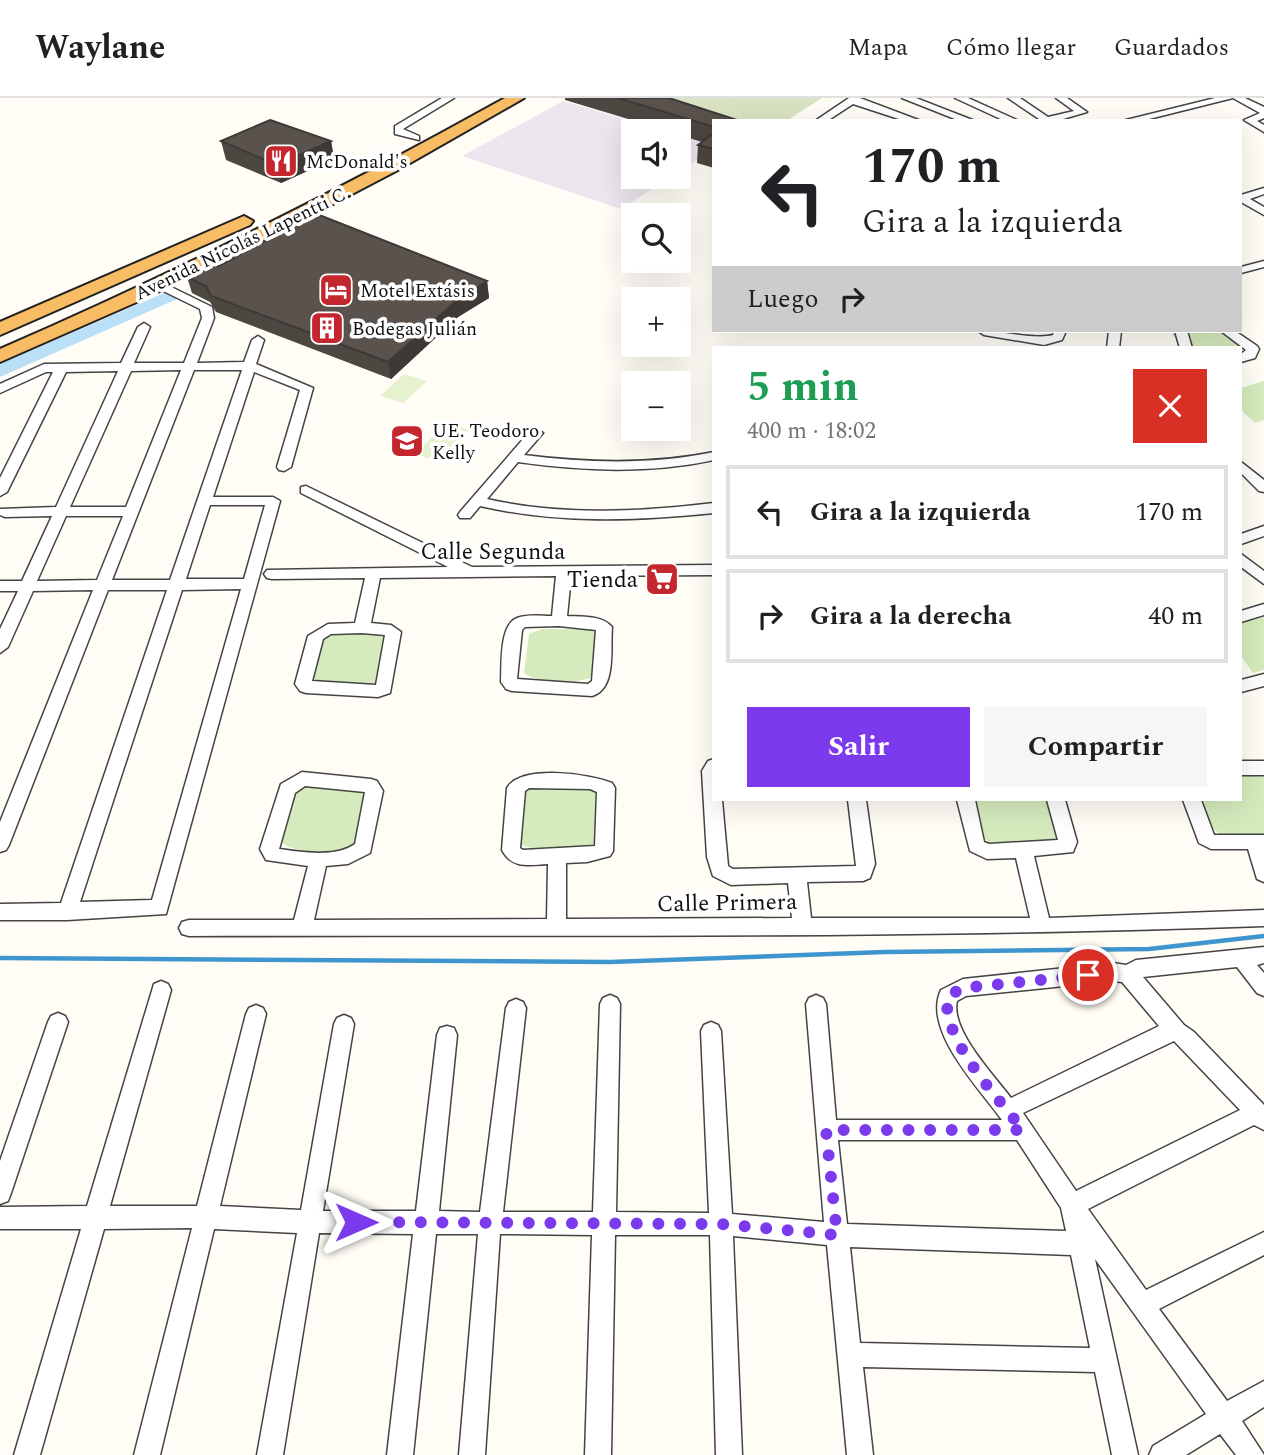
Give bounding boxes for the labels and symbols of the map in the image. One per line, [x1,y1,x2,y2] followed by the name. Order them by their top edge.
[262,142,300,180] restaurant icon: McDonald's
[306,148,408,177] place label: McDonald's
[130,178,355,308] street label: Avenida Nicolás Lapentti C.
[317,271,355,309] hotel icon: Motel Extásis
[360,277,475,306] place label: Motel Extásis
[308,309,346,347] building icon: Bodegas Julián
[352,315,477,344] place label: Bodegas Julián
[432,417,539,468] place label: UE. Teodoro Kelly
[388,422,426,460] school or university icon: UE. Teodoro Kelly
[421,535,566,570] street label: Calle Segunda
[643,560,681,598] supermarket icon: Tienda
[567,563,638,598] place label: Tienda
[656,885,798,922] street label: Calle Primera
[1058,945,1118,1005] pin
[319,1185,393,1259] position arrow

